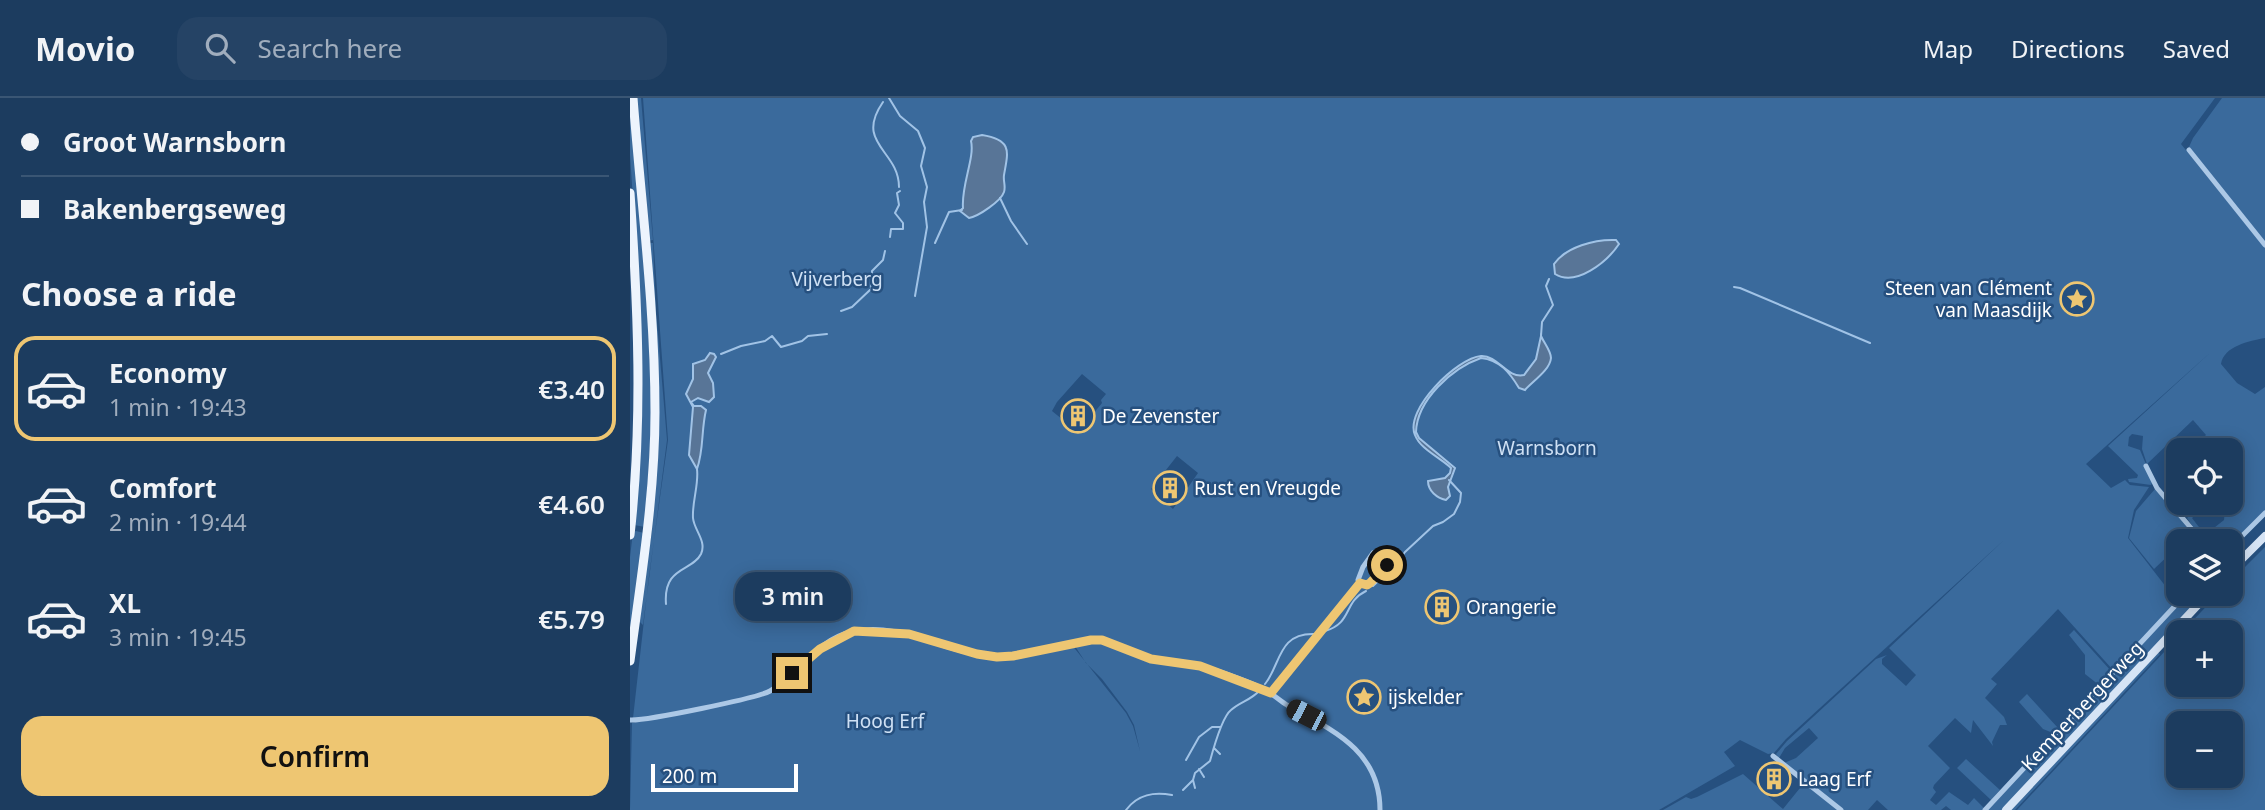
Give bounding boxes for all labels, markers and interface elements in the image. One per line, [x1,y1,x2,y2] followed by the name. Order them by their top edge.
[177,17,667,80] search box
[35,26,135,71] text: Movio
[201,29,239,67] icon: search
[257,30,402,66] text: Search here
[1923,32,1973,65] text: Map
[2011,32,2125,65] text: Directions
[2163,32,2230,65] text: Saved
[63,124,286,160] text: Groot Warnsborn
[63,191,286,227] text: Bakenbergseweg
[791,266,883,292] park label: Vijverberg
[21,272,237,315] text: Choose a ride
[1885,275,2052,323] place label: Steen van Clément van Maasdijk
[2058,280,2096,318] place icon: Steen van Clément van Maasdijk
[109,355,227,391] text: Economy
[25,357,88,420] icon: car
[538,371,605,407] text: €3.40
[109,391,247,423] text: 1 min · 19:43
[1059,397,1097,435] building icon: De Zevenster
[1102,403,1220,429] place label: De Zevenster
[1497,435,1597,461] park label: Warnsborn
[2166,438,2243,788] map controls
[2166,438,2243,515] button: locate
[1151,469,1189,507] building icon: Rust en Vreugde
[109,470,217,506] text: Comfort
[25,472,88,535] icon: car
[1194,475,1341,501] place label: Rust en Vreugde
[538,486,605,522] text: €4.60
[109,506,247,538] text: 2 min · 19:44
[2166,529,2243,606] button: layers
[1371,549,1403,581] route start
[734,572,850,620] callout: 3 min
[762,580,824,612] text: 3 min
[109,585,141,621] text: XL
[25,587,88,650] icon: car
[1423,588,1461,626] building icon: Orangerie
[1466,594,1557,620] place label: Orangerie
[538,601,605,637] text: €5.79
[2166,620,2243,697] button: +
[109,621,247,653] text: 3 min · 19:45
[2015,636,2149,776] street label: Kemperbergerweg
[776,657,808,689] route end
[1345,678,1383,716] place icon: ijskelder
[1388,684,1463,710] place label: ijskelder
[1283,696,1330,734] car
[846,708,926,734] park label: Hoog Erf
[2166,711,2243,788] button: −
[21,716,609,796] button: Confirm
[1755,760,1793,798] building icon: Laag Erf
[651,761,798,793] scale bar
[662,763,717,789] text: 200 m
[1798,766,1872,792] place label: Laag Erf

